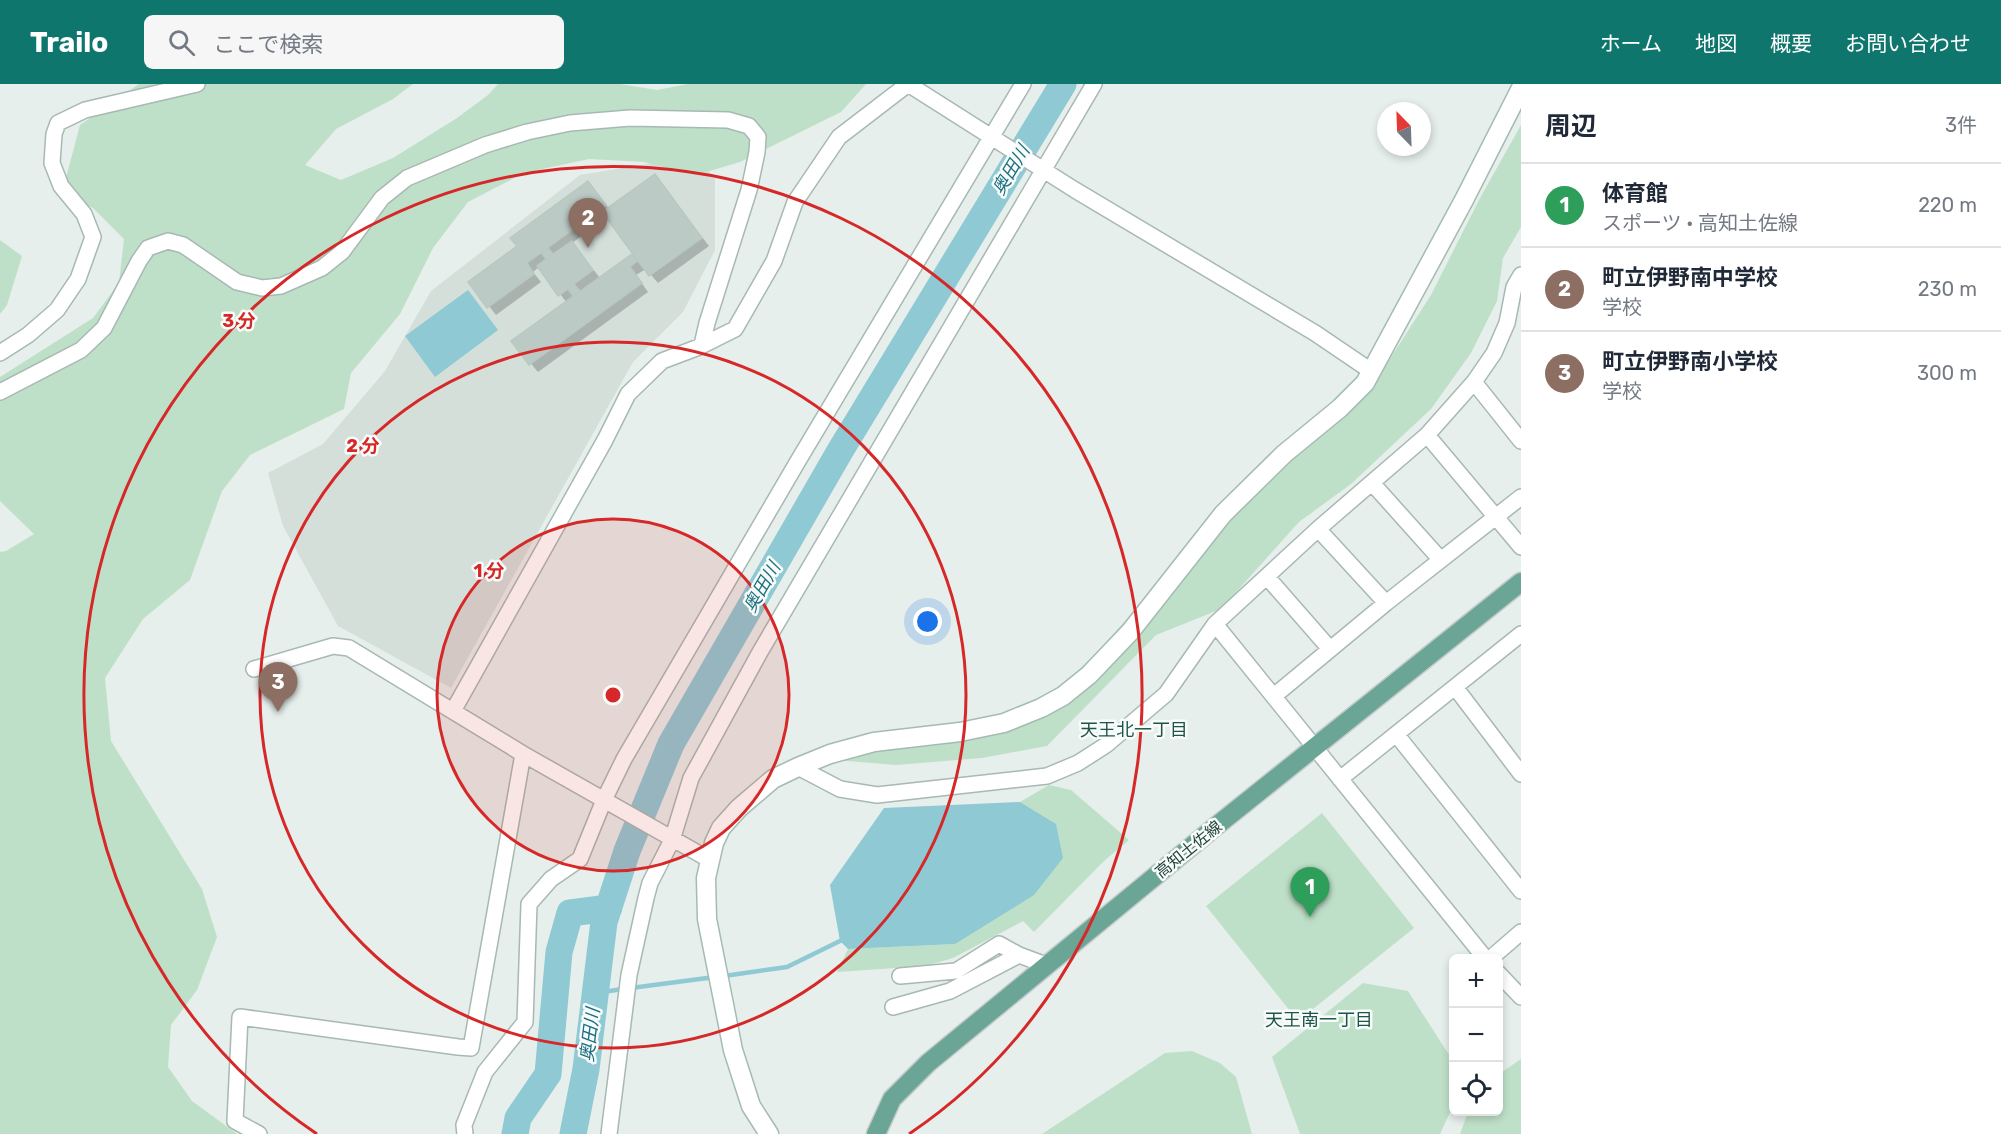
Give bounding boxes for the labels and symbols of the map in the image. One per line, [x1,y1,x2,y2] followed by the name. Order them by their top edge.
[1377,102,1431,156] north arrow
[988,139,1035,199] water label: 奥田川
[568,198,608,248] pin: 2
[222,310,256,332] text: 3 分
[346,435,380,457] text: 2 分
[739,556,786,616] water label: 奥田川
[474,560,504,582] text: 1 分
[913,607,942,636] your location
[258,662,298,712] pin: 3
[603,685,623,705] centre of rings
[1080,719,1188,741] district label: 天王北一丁目
[1151,817,1225,882] street label: 高知土佐線
[1290,868,1330,917] pin: 1
[576,1005,604,1063] water label: 奥田川
[1265,1009,1373,1031] district label: 天王南一丁目

